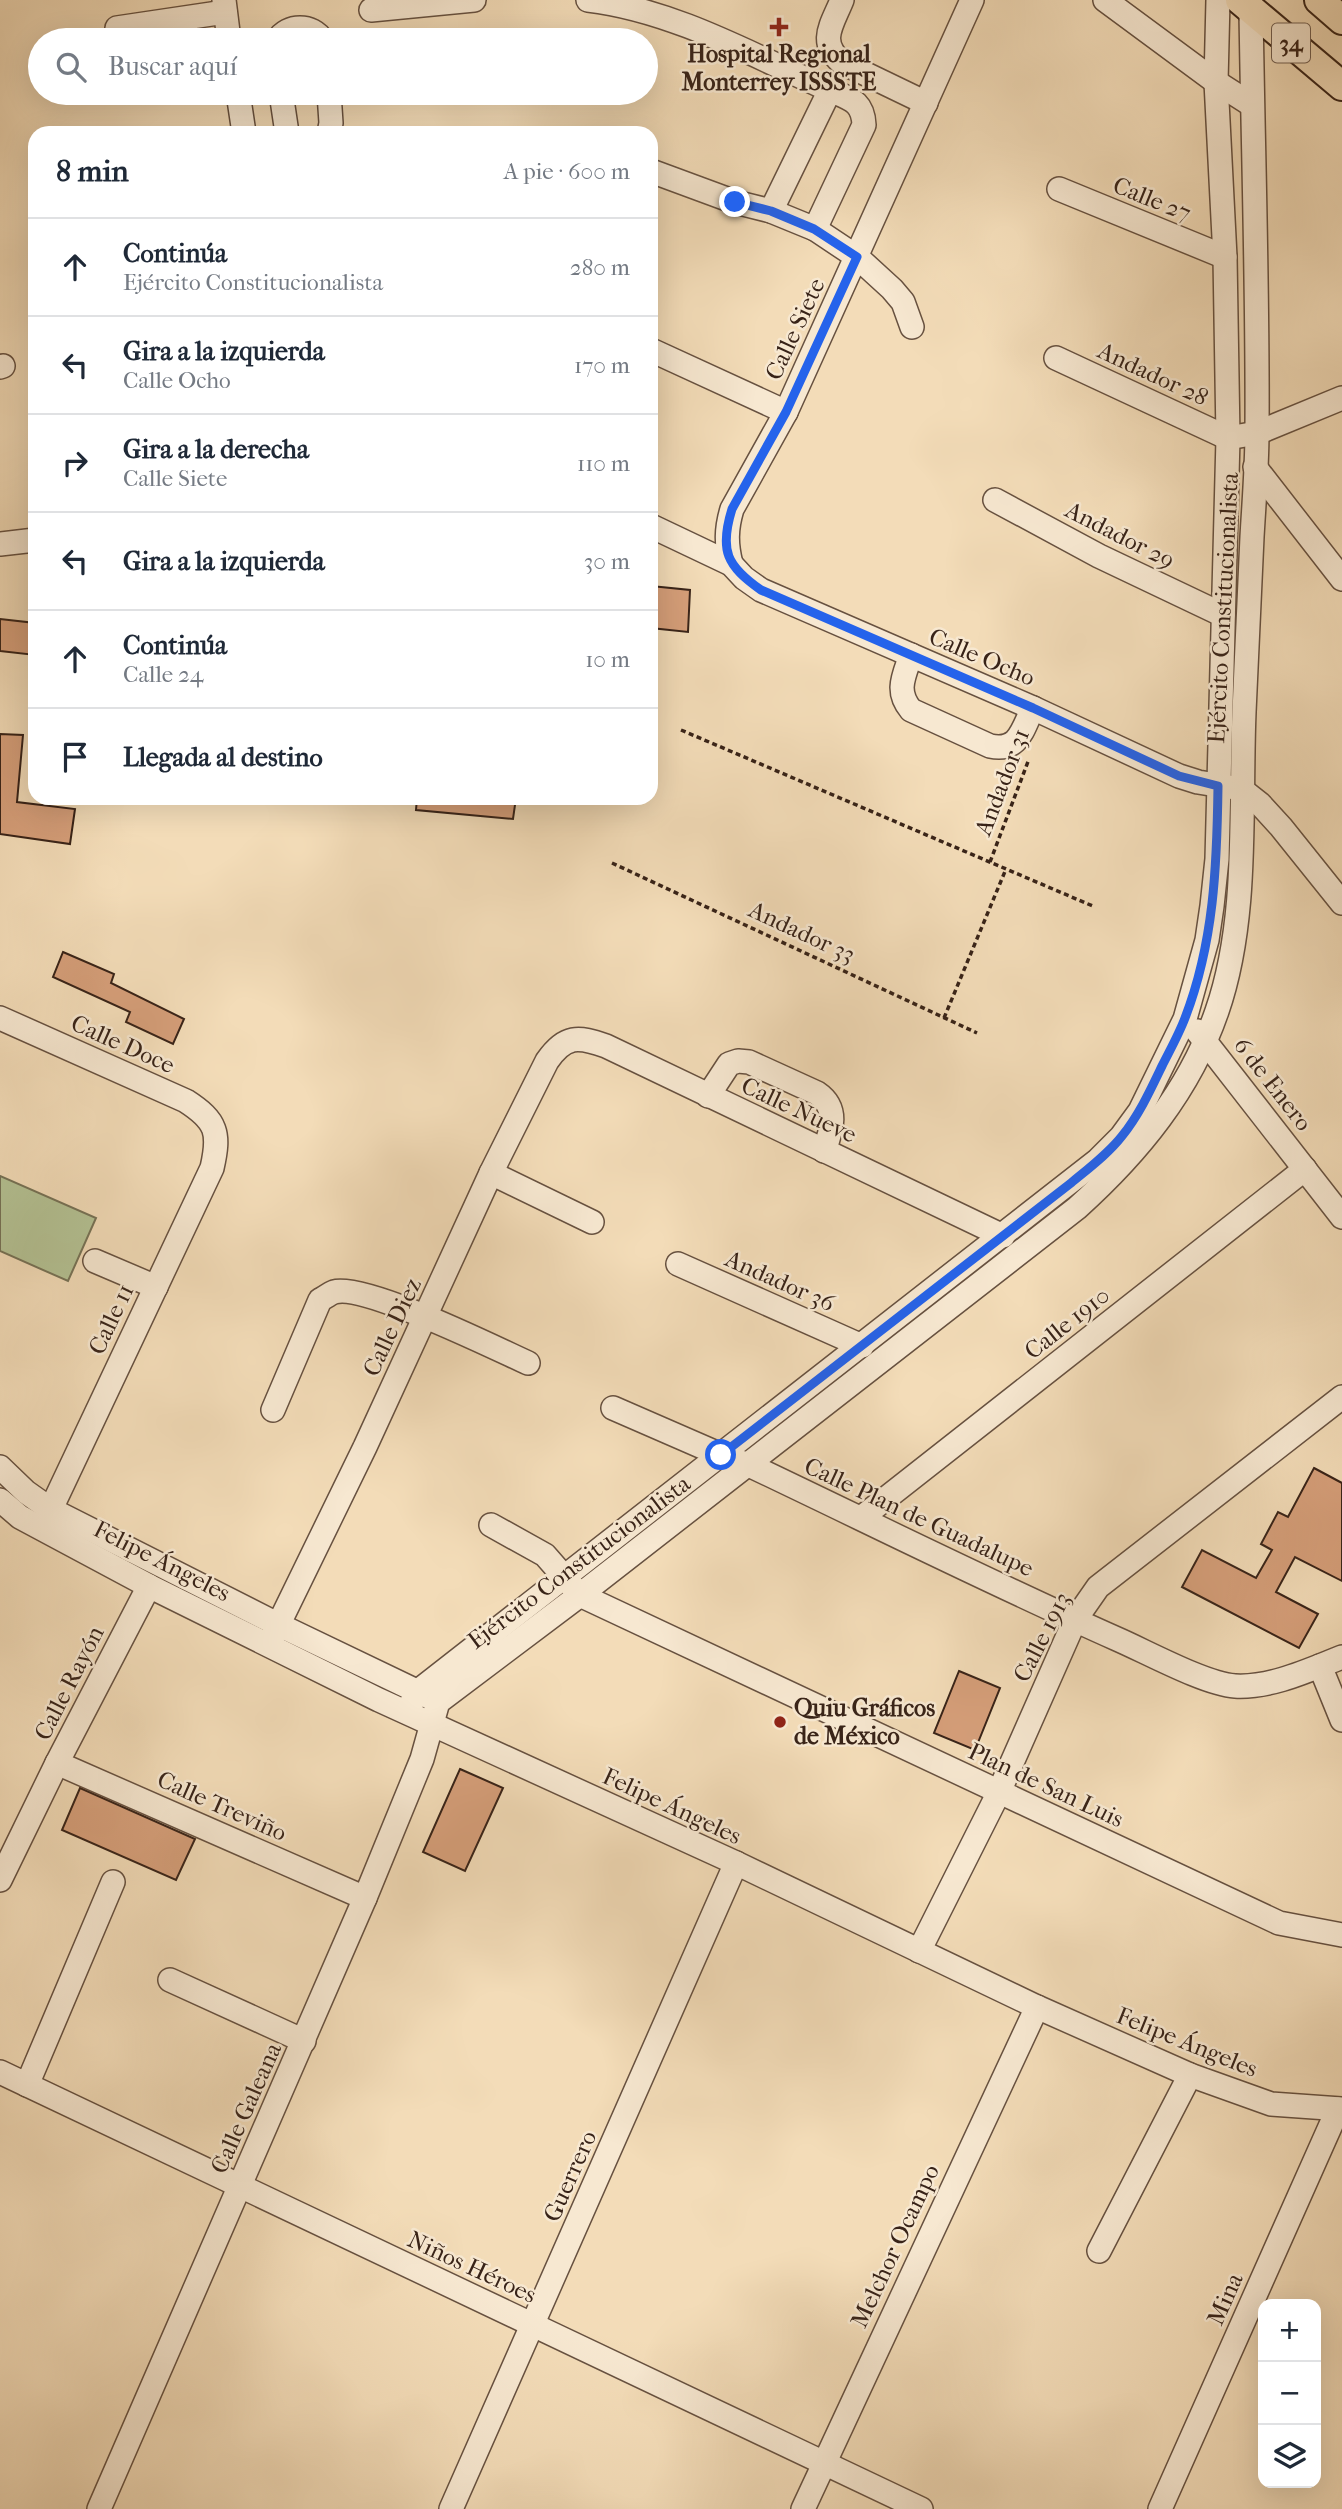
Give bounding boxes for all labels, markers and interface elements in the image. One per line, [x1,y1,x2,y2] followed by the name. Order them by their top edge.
[769,17,789,37] marker: Hospital Regional Monterrey ISSSTE
[1272,24,1310,62] road number: 34
[28,28,658,105] search box
[682,40,877,96] place label: Hospital Regional Monterrey ISSSTE
[52,48,90,86] icon: search
[108,51,237,82] text: Buscar aquí
[56,154,129,189] text: 8 min
[503,158,630,185] text: A pie · 600 m
[1109,171,1195,227] street label: Calle 27
[719,186,750,217] route end
[123,238,227,269] text: Continúa
[56,248,94,286] icon: ahead
[570,254,630,281] text: 280 m
[123,269,383,296] text: Ejército Constitucionalista
[759,274,831,384] street label: Calle Siete
[123,336,325,367] text: Gira a la izquierda
[1093,336,1213,412] street label: Andador 28
[56,346,94,384] icon: left
[574,352,630,379] text: 170 m
[123,367,231,394] text: Calle Ocho
[123,434,309,465] text: Gira a la derecha
[56,444,94,482] icon: right
[577,450,630,477] text: 110 m
[123,465,227,492] text: Calle Siete
[1202,471,1244,744] street label: Ejército Constitucionalista
[1060,495,1179,574] street label: Andador 29
[56,542,94,580] icon: left
[123,546,325,577] text: Gira a la izquierda
[584,548,630,575] text: 30 m
[925,622,1039,692] street label: Calle Ocho
[123,630,227,661] text: Continúa
[56,640,94,678] icon: ahead
[585,646,630,673] text: 10 m
[123,661,203,688] text: Calle 24
[968,725,1035,840] street label: Andador 31
[56,738,94,776] icon: arrive
[123,742,323,773] text: Llegada al destino
[744,895,859,969] street label: Andador 33
[67,1009,179,1079] street label: Calle Doce
[1228,1032,1318,1136] street label: 6 de Enero
[737,1071,861,1149] street label: Calle Nueve
[720,1244,840,1318] street label: Andador 36
[357,1273,427,1381] street label: Calle Diez
[83,1279,139,1359] street label: Calle 11
[1019,1281,1115,1365] street label: Calle 1910
[705,1439,736,1470] route start
[800,1452,1038,1582] street label: Calle Plan de Guadalupe
[462,1469,697,1655] street label: Ejército Constitucionalista
[89,1514,236,1607] street label: Felipe Ángeles
[1008,1587,1076,1687] street label: Calle 1913
[28,1621,110,1745] street label: Calle Rayón
[794,1694,935,1750] place label: Quiu Gráficos de México
[772,1714,788,1730] marker: Quiu Gráficos de México
[964,1737,1128,1833] street label: Plan de San Luis
[598,1761,746,1850] street label: Felipe Ángeles
[153,1765,291,1847] street label: Calle Treviño
[1112,2000,1262,2083] street label: Felipe Ángeles
[205,2038,288,2178] street label: Calle Galeana
[538,2126,602,2226] street label: Guerrero
[845,2160,945,2332] street label: Melchor Ocampo
[403,2225,541,2309] street label: Niños Héroes
[1201,2268,1249,2329] street label: Mina
[1258,2299,1321,2488] map controls
[1258,2299,1321,2362] button: +
[1258,2362,1321,2425] button: −
[1258,2425,1321,2488] button: layers

